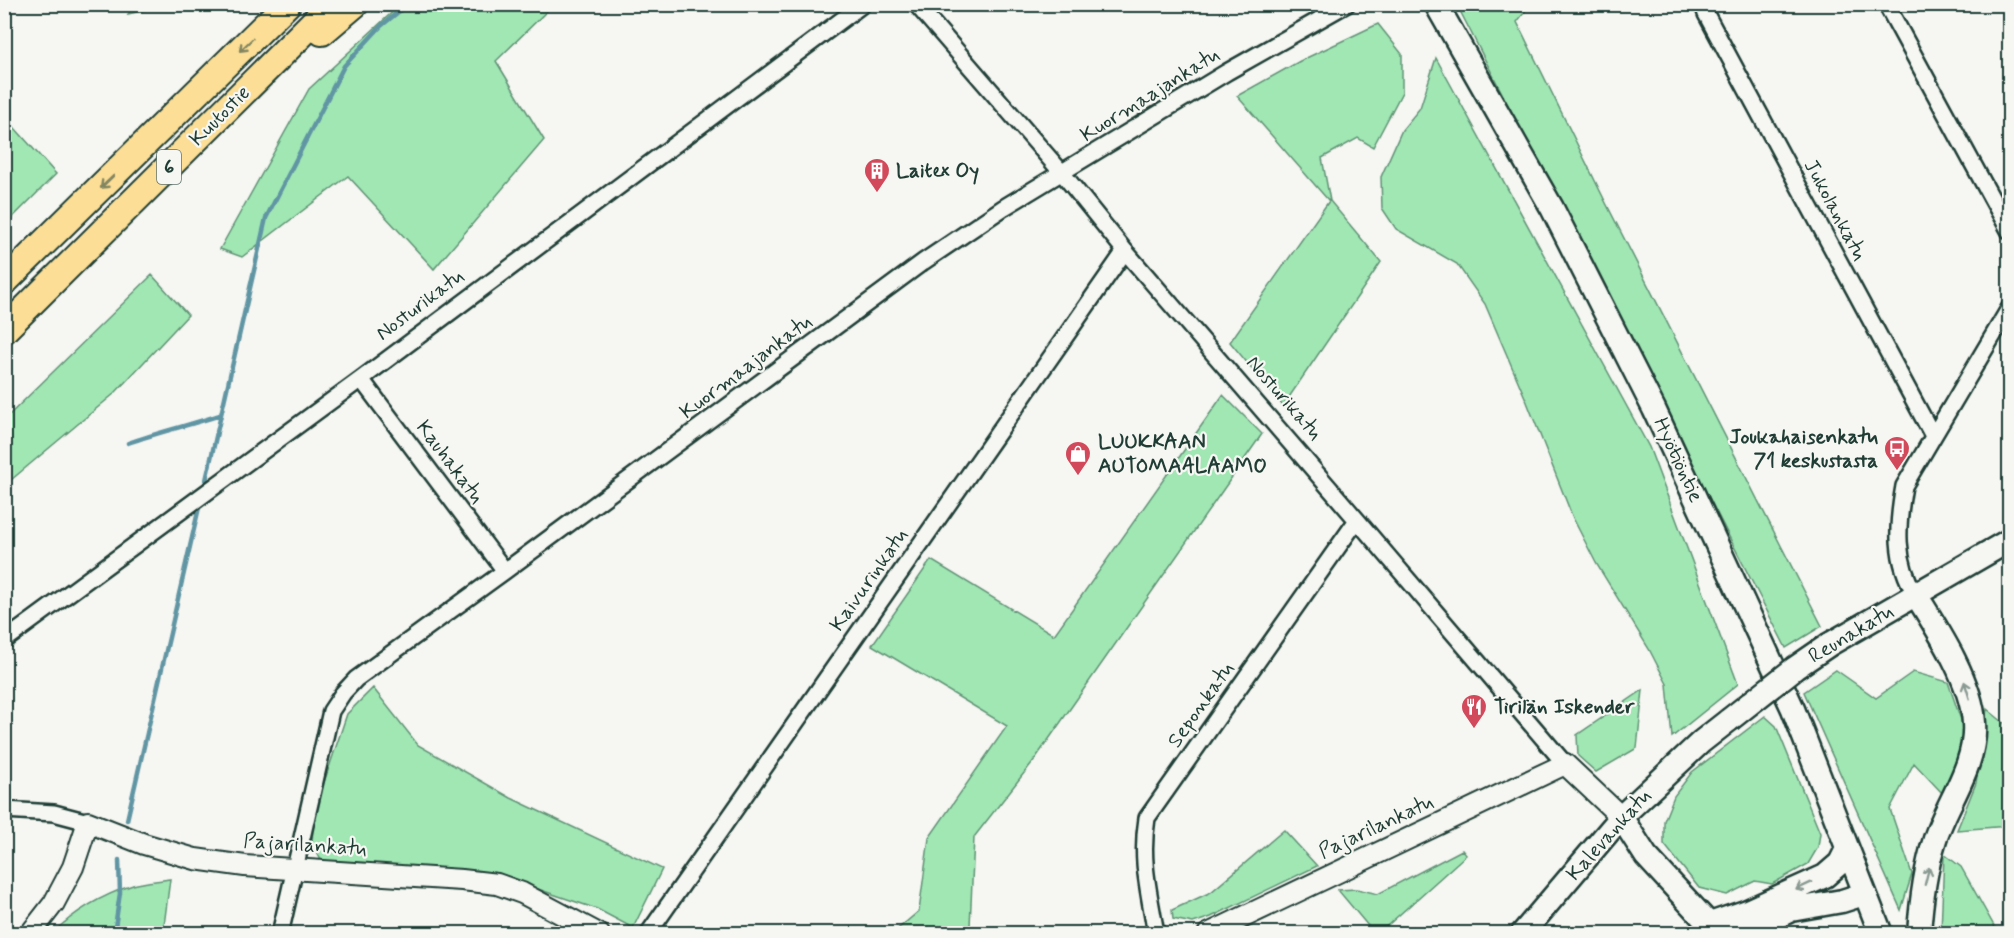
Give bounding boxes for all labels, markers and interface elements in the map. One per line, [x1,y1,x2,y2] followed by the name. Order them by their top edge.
[238,38,253,53] one-way arrow
[1075,41,1225,149] street label: Kuormaajankatu
[183,79,257,153] street label: Kuutostie
[157,150,181,184] road number: 6
[1797,154,1873,266] street label: Jukolankatu
[862,156,892,194] building icon: Laitex Oy
[896,157,979,185] place label: Laitex Oy
[99,175,114,190] one-way arrow
[370,263,470,347] street label: Nosturikatu
[674,308,818,426] street label: Kuormaajankatu
[1239,350,1329,446] street label: Nosturikatu
[1646,413,1710,507] street label: Hyötiöntie
[409,415,491,509] street label: Kauhakatu
[1729,423,1879,475] place label: Joukahaisenkatu 71 keskustasta
[1098,428,1267,480] place label: LUUKKAAN AUTOMAALAAMO
[1882,434,1912,472] bus stop icon: Joukahaisenkatu 71 keskustasta
[1063,439,1093,477] shop icon: LUUKKAAN AUTOMAALAAMO
[823,523,915,637] street label: Kaivurinkatu
[1803,598,1899,670] street label: Reunakatu
[1161,657,1241,753] street label: Seponkatu
[1960,681,1971,700] one-way arrow
[1459,692,1489,730] restaurant icon: Tirilän Iskender
[1494,693,1636,721] place label: Tirilän Iskender
[1560,783,1658,887] street label: Kalevankatu
[1314,788,1438,866] street label: Pajarilankatu
[242,827,368,863] street label: Pajarilankatu
[1921,866,1933,885] one-way arrow
[1796,881,1814,893] one-way arrow

